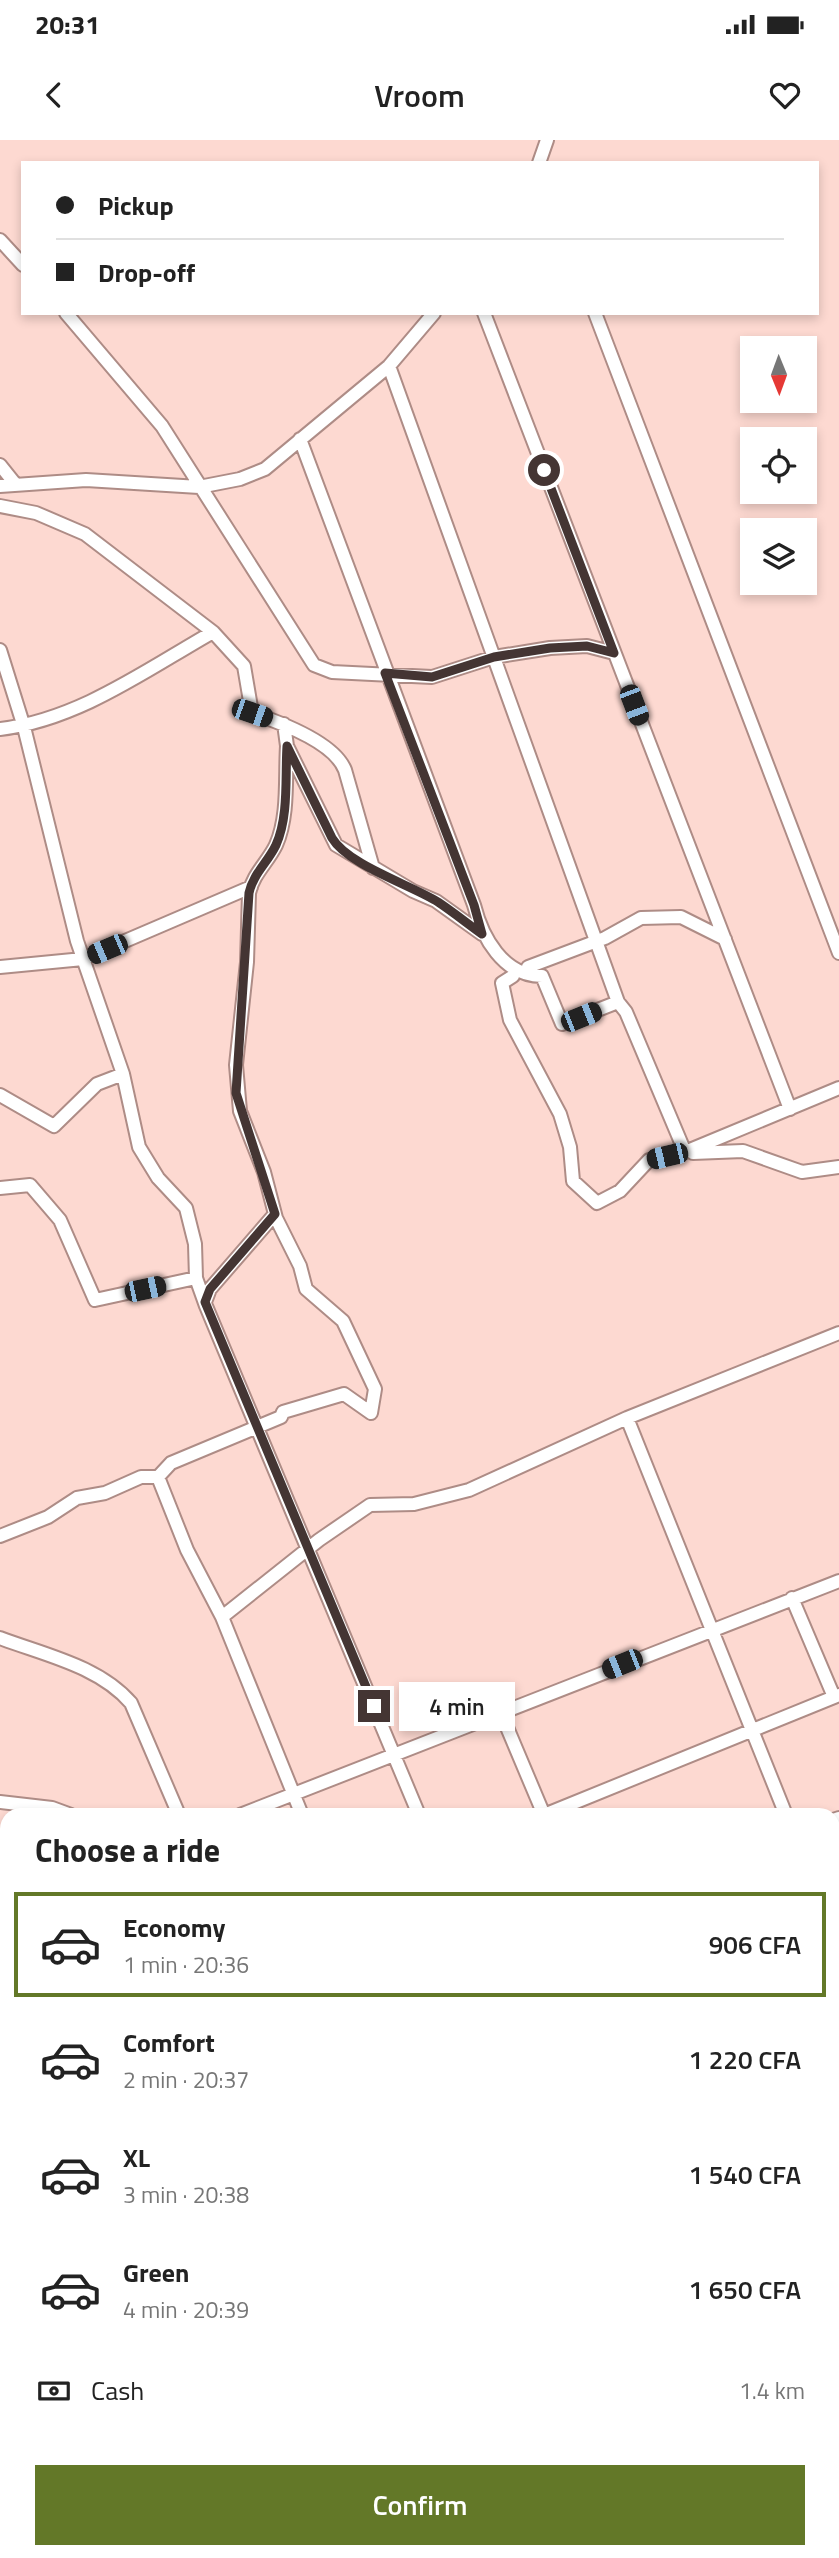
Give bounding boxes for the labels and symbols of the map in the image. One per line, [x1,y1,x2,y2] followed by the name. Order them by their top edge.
[740,336,817,413] north arrow
[528,454,560,486] route start
[617,682,652,728] car
[229,696,276,730] car
[84,931,131,967] car
[558,999,605,1035] car
[645,1141,690,1171] car
[123,1274,168,1304] car
[599,1646,646,1682] car
[398,1682,514,1730] callout: 4 min
[358,1690,390,1722] route end

